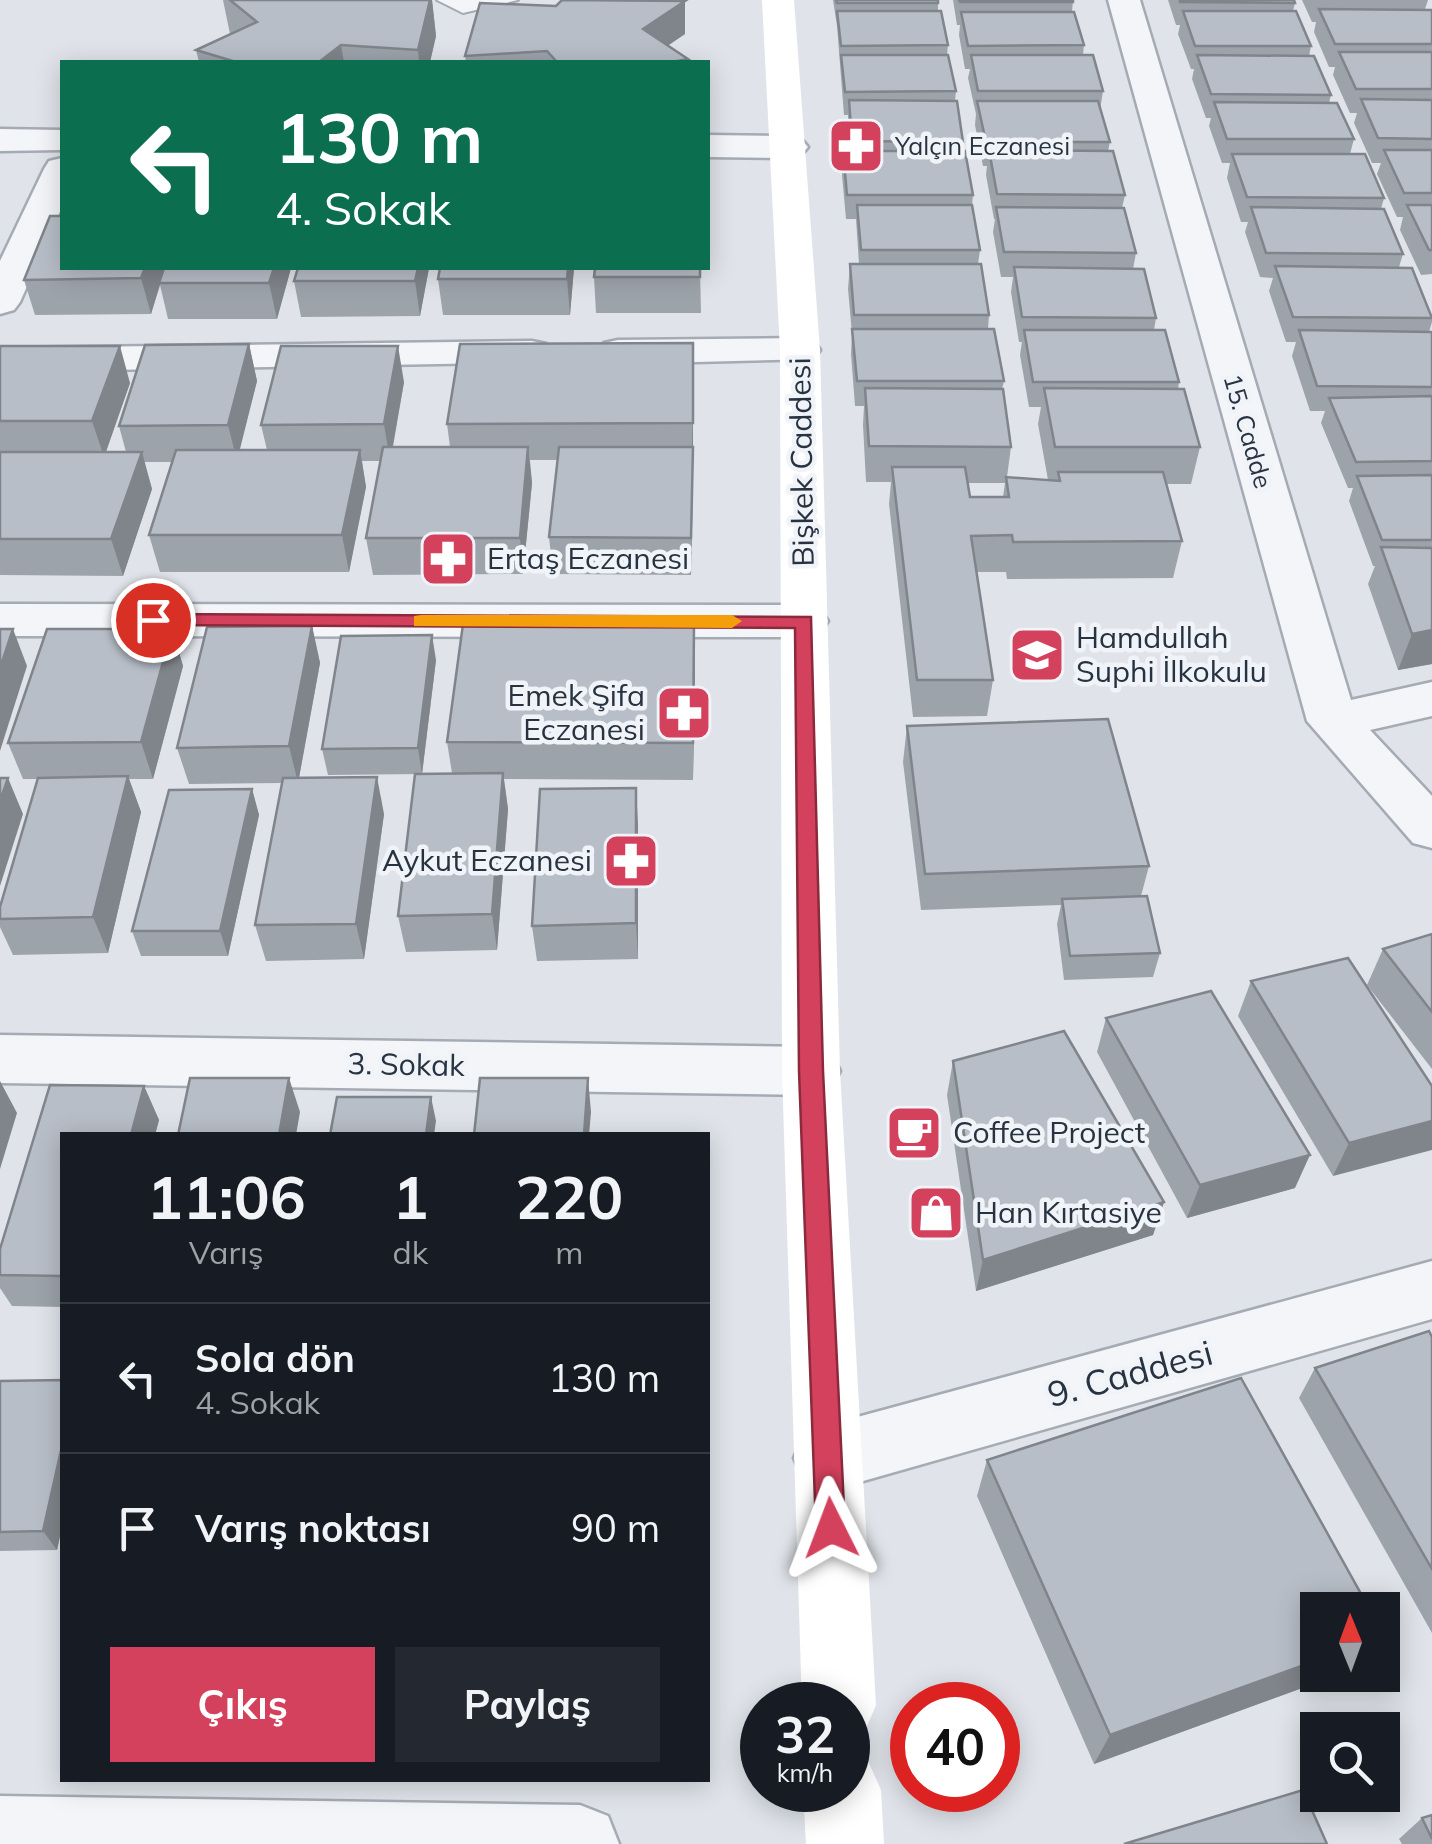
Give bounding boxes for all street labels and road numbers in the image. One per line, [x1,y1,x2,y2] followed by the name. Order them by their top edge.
[780,357,822,567] street label: Bişkek Caddesi
[1217,370,1280,492] street label: 15. Cadde
[347,1044,466,1084] street label: 3. Sokak
[1042,1330,1217,1416] street label: 9. Caddesi

